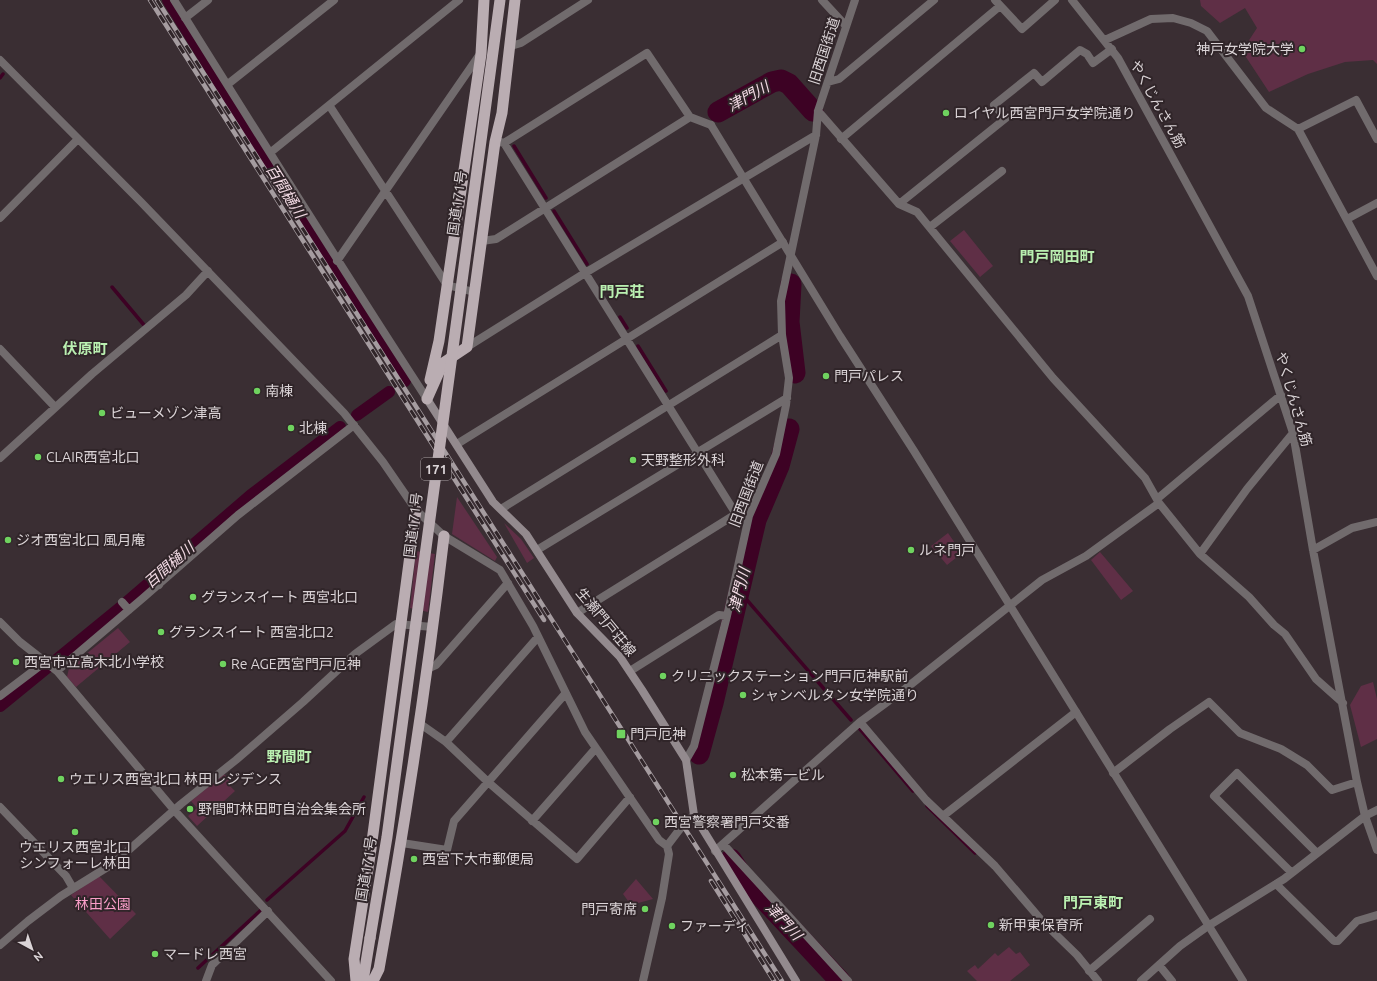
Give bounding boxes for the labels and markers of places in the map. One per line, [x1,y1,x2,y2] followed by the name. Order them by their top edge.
[1196,41,1294,57] place label: 神戸女学院大学
[1297,44,1307,54] marker: 神戸女学院大学
[954,105,1136,121] place label: ロイヤル西宮門戸女学院通り
[941,108,951,118] marker: ロイヤル西宮門戸女学院通り
[834,368,904,384] place label: 門戸パレス
[821,371,831,381] marker: 門戸パレス
[265,383,293,399] place label: 南棟
[252,386,262,396] marker: 南棟
[110,405,221,421] place label: ビューメゾン津高
[97,408,107,418] marker: ビューメゾン津高
[299,420,327,436] place label: 北棟
[286,423,296,433] marker: 北棟
[46,449,140,465] place label: CLAIR西宮北口
[33,452,43,462] marker: CLAIR西宮北口
[641,452,725,468] place label: 天野整形外科
[628,455,638,465] marker: 天野整形外科
[16,532,145,548] place label: ジオ西宮北口 風月庵
[3,535,13,545] marker: ジオ西宮北口 風月庵
[919,542,975,558] place label: ルネ門戸
[906,545,916,555] marker: ルネ門戸
[201,589,358,605] place label: グランスイート 西宮北口
[188,592,198,602] marker: グランスイート 西宮北口
[169,624,334,640] place label: グランスイート 西宮北口2
[156,627,166,637] marker: グランスイート 西宮北口2
[24,654,164,670] place label: 西宮市立高木北小学校
[231,656,361,672] place label: Re AGE西宮門戸厄神
[11,657,21,667] marker: 西宮市立高木北小学校
[218,659,228,669] marker: Re AGE西宮門戸厄神
[671,668,908,684] place label: クリニックステーション門戸厄神駅前
[658,671,668,681] marker: クリニックステーション門戸厄神駅前
[751,687,919,703] place label: シャンベルタン女学院通り
[738,690,748,700] marker: シャンベルタン女学院通り
[630,726,686,742] place label: 門戸厄神
[615,728,627,740] marker: 門戸厄神
[741,767,825,783] place label: 松本第一ビル
[728,770,738,780] marker: 松本第一ビル
[69,771,282,787] place label: ウエリス西宮北口 林田レジデンス
[56,774,66,784] marker: ウエリス西宮北口 林田レジデンス
[198,801,366,817] place label: 野間町林田町自治会集会所
[185,804,195,814] marker: 野間町林田町自治会集会所
[664,814,790,830] place label: 西宮警察署門戸交番
[651,817,661,827] marker: 西宮警察署門戸交番
[70,827,80,837] marker: ウエリス西宮北口 シンフォーレ林田
[19,839,131,871] place label: ウエリス西宮北口 シンフォーレ林田
[422,851,534,867] place label: 西宮下大市郵便局
[409,854,419,864] marker: 西宮下大市郵便局
[581,901,637,917] place label: 門戸寄席
[640,904,650,914] marker: 門戸寄席
[999,917,1083,933] place label: 新甲東保育所
[680,918,749,934] place label: ファーディ
[986,920,996,930] marker: 新甲東保育所
[667,921,677,931] marker: ファーディ
[163,946,247,962] place label: マードレ西宮
[150,949,160,959] marker: マードレ西宮

